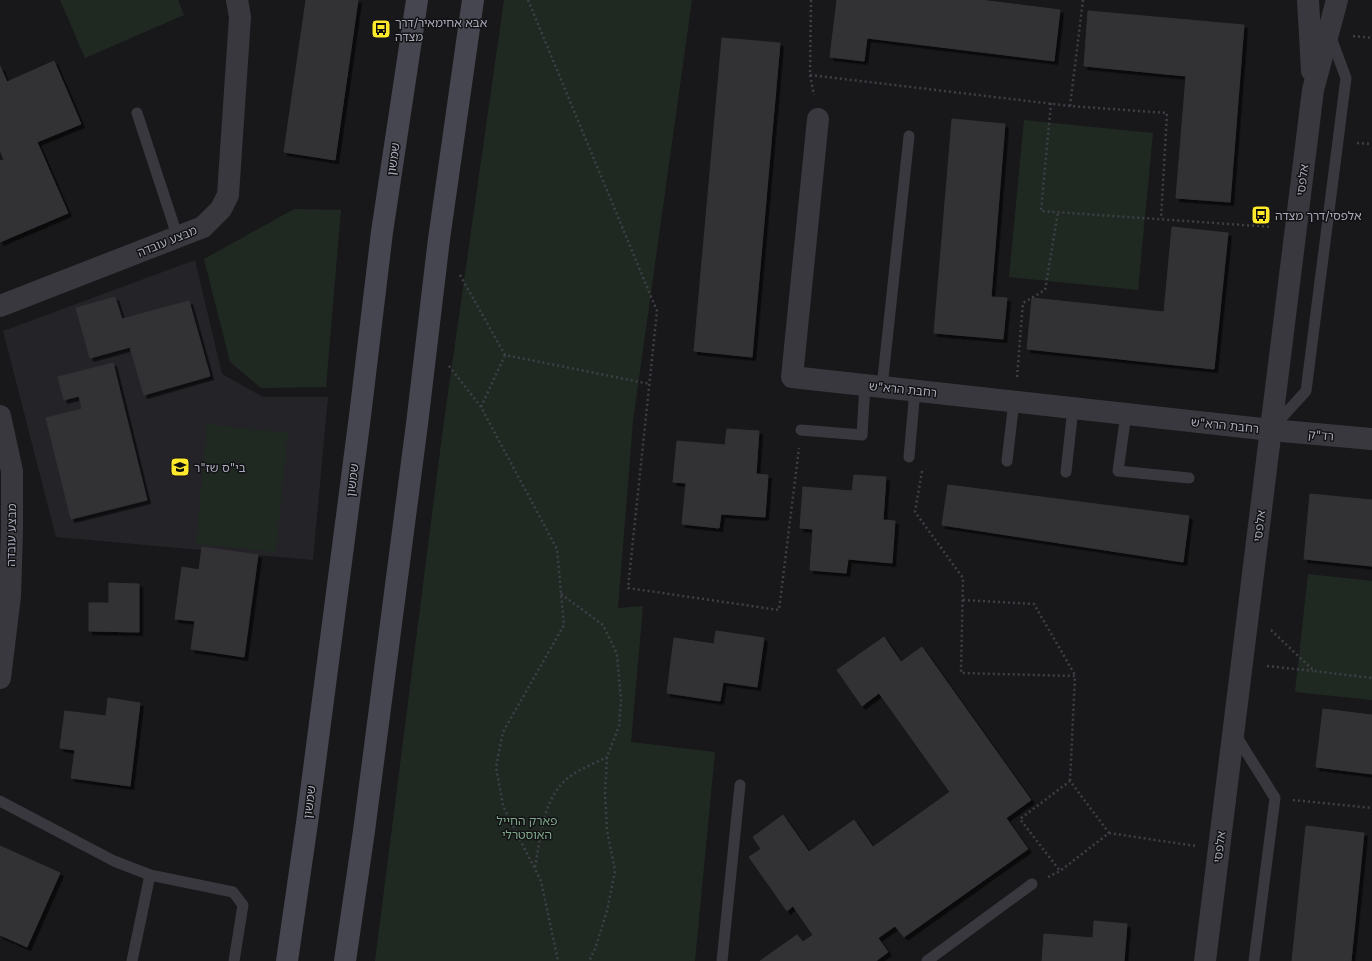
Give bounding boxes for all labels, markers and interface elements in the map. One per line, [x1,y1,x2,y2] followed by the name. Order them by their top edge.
[395,15,488,44] place label: אבא אחימאיר/דרך מצדה
[370,18,392,40] bus stop icon: אבא אחימאיר/דרך מצדה
[383,142,403,176] street label: שמשון
[1293,163,1311,197] street label: אלפסי
[1250,204,1272,226] bus stop icon: אלפסי/דרך מצדה
[1275,208,1362,223] place label: אלפסי/דרך מצדה
[135,222,199,260] street label: מבצע עובדה
[868,378,938,400] street label: רחבת הרא"ש
[1190,414,1260,436] street label: רחבת הרא"ש
[1307,426,1335,444] street label: רד"ק
[169,456,191,478] school or university icon: בי"ס שז"ר
[194,460,246,475] place label: בי"ס שז"ר
[343,463,361,497] street label: שמשון
[3,503,19,567] street label: מבצע עובדה
[1250,509,1268,543] street label: אלפסי
[300,785,318,819] street label: שמשון
[497,813,557,842] park label: פארק החייל האוסטרלי
[1210,830,1228,864] street label: אלפסי

